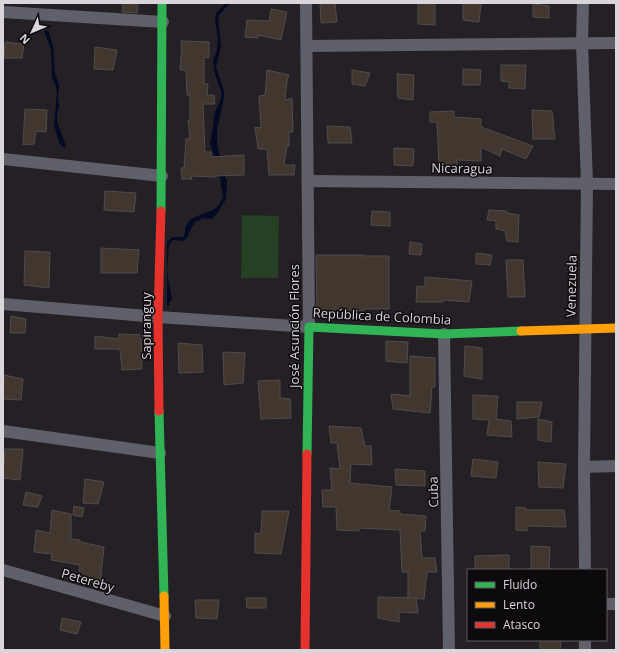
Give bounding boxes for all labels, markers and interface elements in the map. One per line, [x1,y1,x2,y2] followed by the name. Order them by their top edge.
[12,12,52,52] north arrow
[16,31,33,48] text: N
[431,158,493,178] street label: Nicaragua
[561,255,581,317] street label: Venezuela
[285,264,303,390] street label: José Asunción Flores
[137,292,155,360] street label: Sapiranguy
[312,303,452,329] street label: República de Colombia
[424,476,442,508] street label: Cuba
[59,564,117,596] street label: Petereby
[467,569,607,641] legend
[503,576,537,593] text: Fluido
[503,596,535,613] text: Lento
[503,616,540,633] text: Atasco

